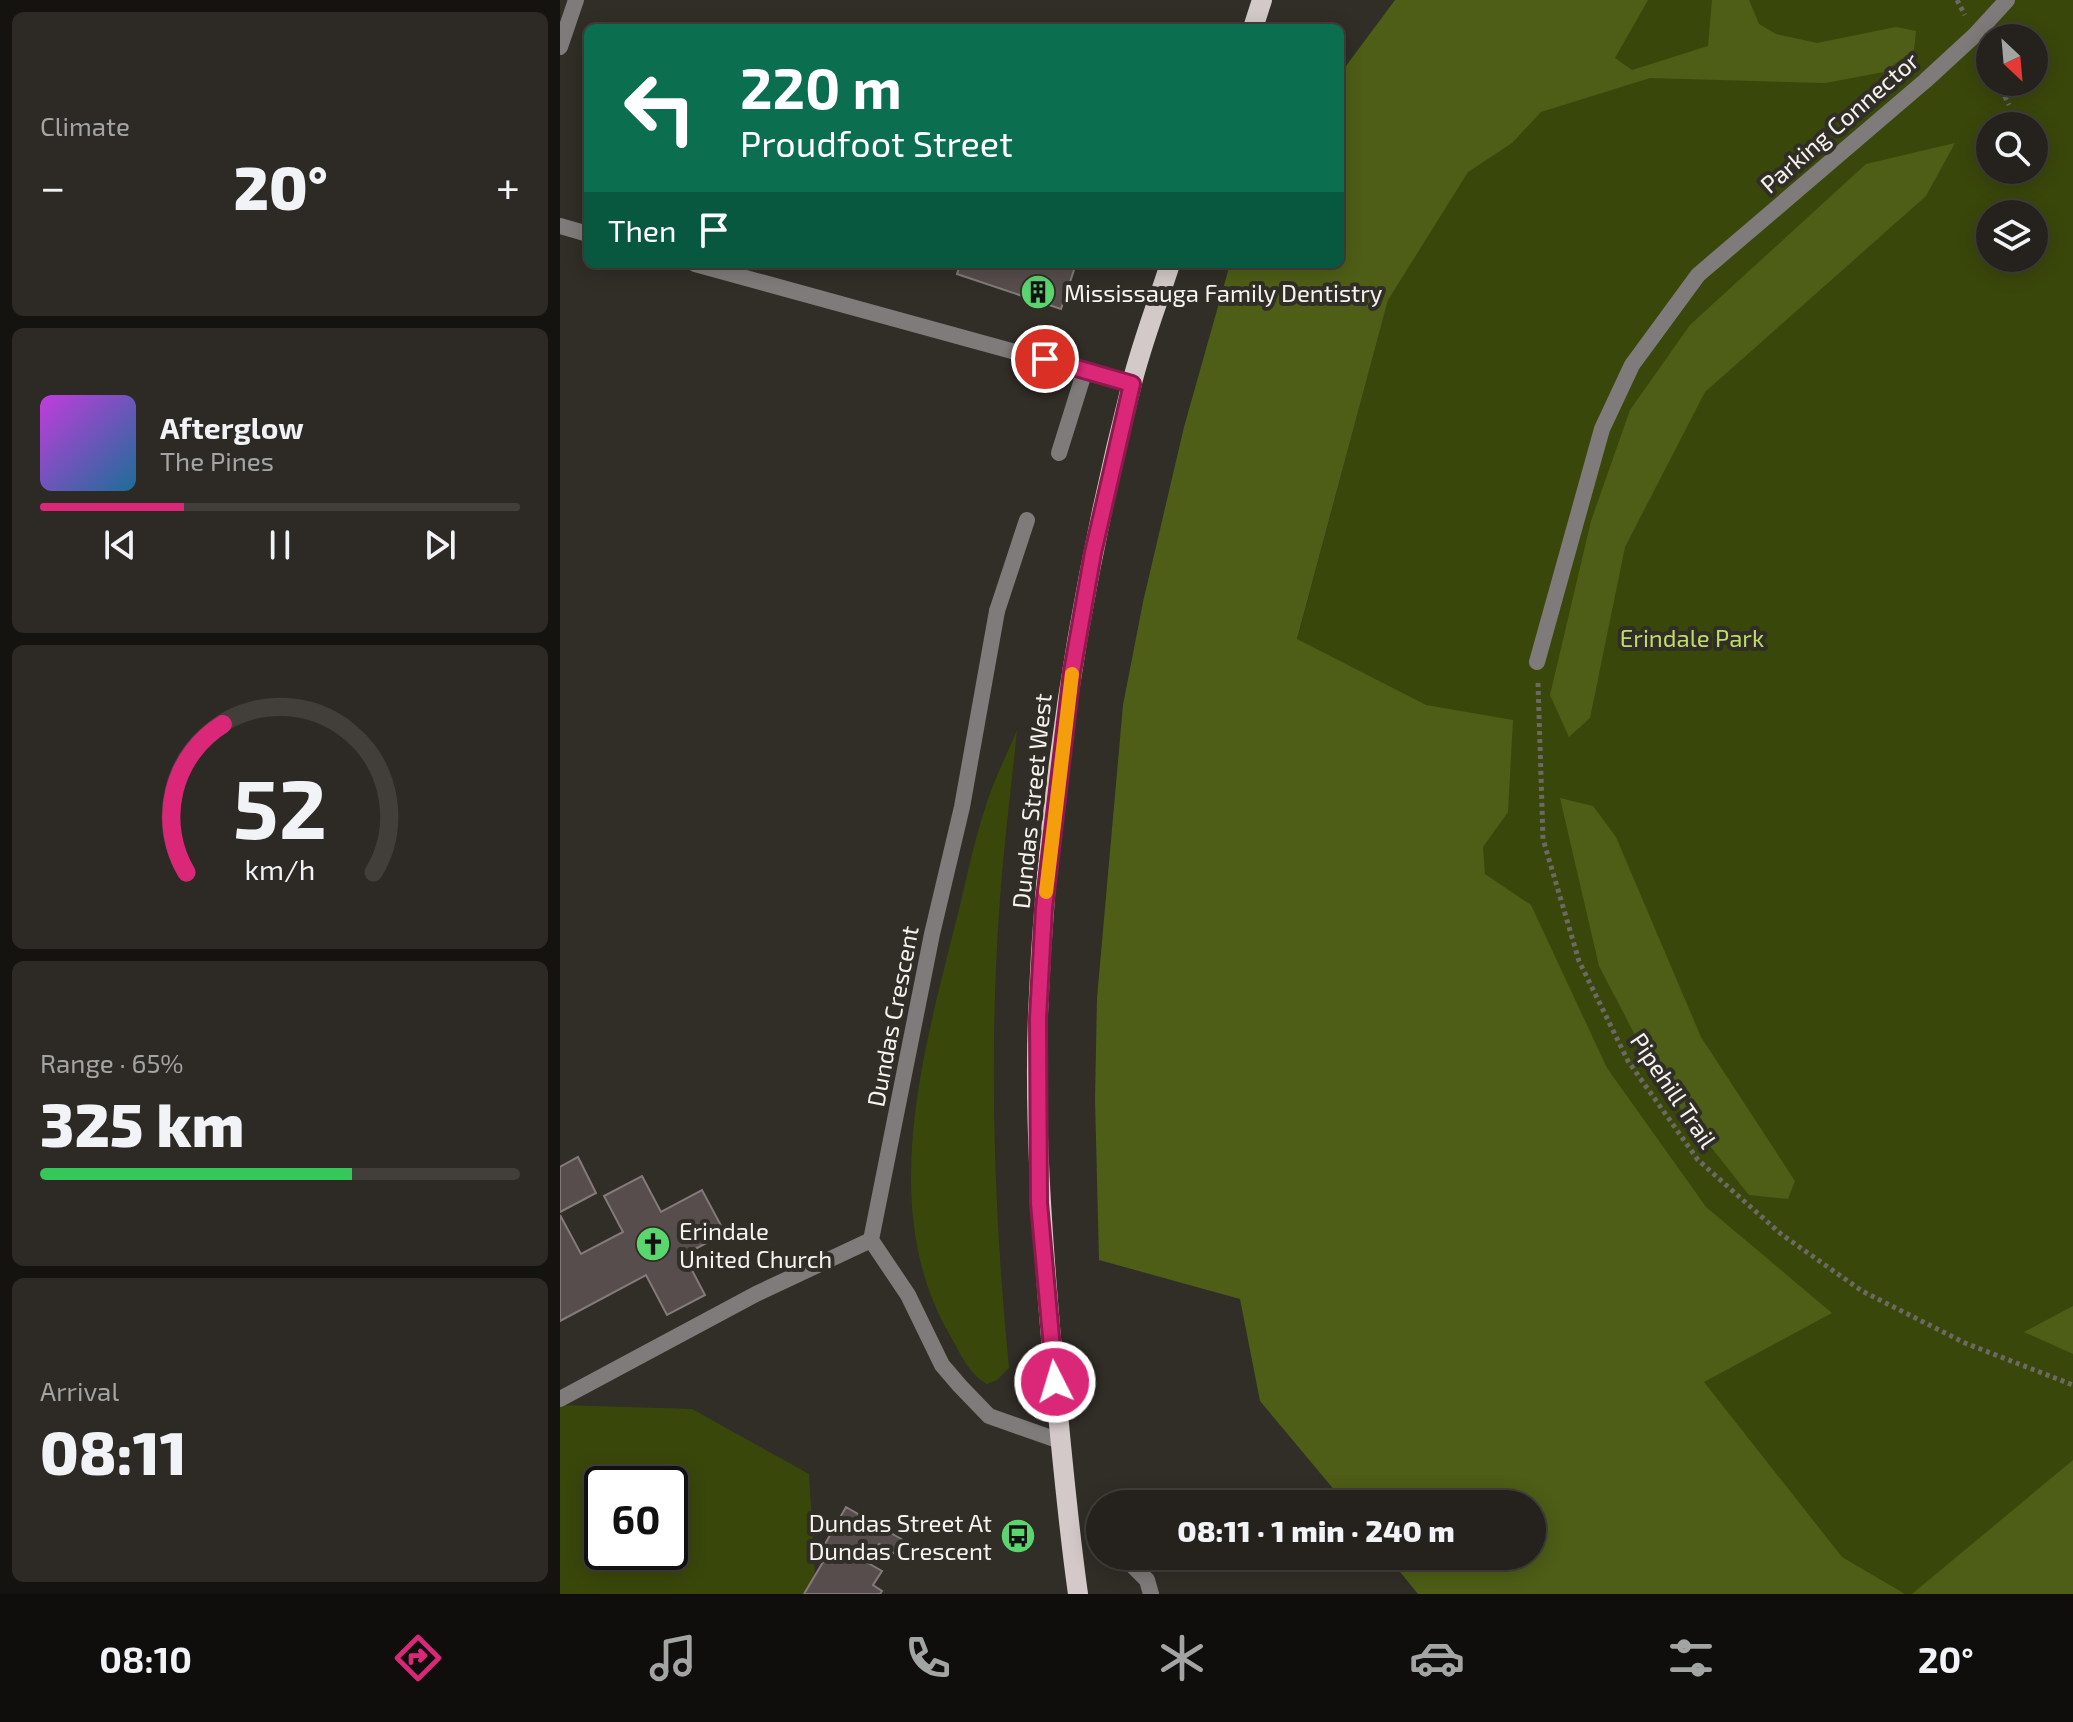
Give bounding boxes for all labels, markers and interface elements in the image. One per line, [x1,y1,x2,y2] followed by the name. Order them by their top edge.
[1976,24,2048,96] north arrow
[1976,24,2048,272] map controls
[1754,45,1924,199] street label: Parking Connector
[740,53,902,120] text: 220 m
[608,56,712,160] icon: left
[40,110,130,141] text: Climate
[1976,112,2048,184] button: search
[740,121,1013,164] text: Proudfoot Street
[234,150,328,222] text: 20°
[40,159,66,212] text: −
[496,159,520,212] text: +
[1976,200,2048,272] button: layers
[692,208,736,252] icon: arrive
[608,212,676,248] text: Then
[1019,273,1057,311] building icon: Mississauga Family Dentistry
[1064,278,1383,307] place label: Mississauga Family Dentistry
[1011,325,1079,393] pin
[1023,337,1067,381] icon: arrive
[160,409,304,445] text: Afterglow
[160,445,274,476] text: The Pines
[98,523,142,567] icon: previous
[258,523,302,567] icon: pause
[418,523,462,567] icon: next
[1620,623,1764,652] park label: Erindale Park
[1005,692,1057,910] street label: Dundas Street West
[233,756,327,856] text: 52
[245,851,315,886] text: km/h
[860,923,924,1109] street label: Dundas Crescent
[1625,1027,1723,1153] street label: Pipehill Trail
[40,1047,184,1078] text: Range · 65%
[40,1087,244,1159] text: 325 km
[679,1216,832,1273] place label: Erindale United Church
[634,1225,672,1263] church icon: Erindale United Church
[1013,1340,1097,1424] position arrow
[40,1375,119,1406] text: Arrival
[40,1415,187,1487] text: 08:11
[584,1466,688,1570] speed limit sign: 60
[808,1508,992,1565] place label: Dundas Street At Dundas Crescent
[1177,1512,1455,1548] text: 08:11 · 1 min · 240 m
[999,1517,1037,1555] bus stop icon: Dundas Street At Dundas Crescent
[390,1630,446,1686] icon: directions
[645,1630,701,1686] icon: music
[900,1630,956,1686] icon: phone
[1154,1630,1210,1686] icon: climate
[1409,1630,1465,1686] icon: car
[1663,1630,1719,1686] icon: filters
[99,1637,192,1680] text: 08:10
[1918,1637,1974,1680] text: 20°

